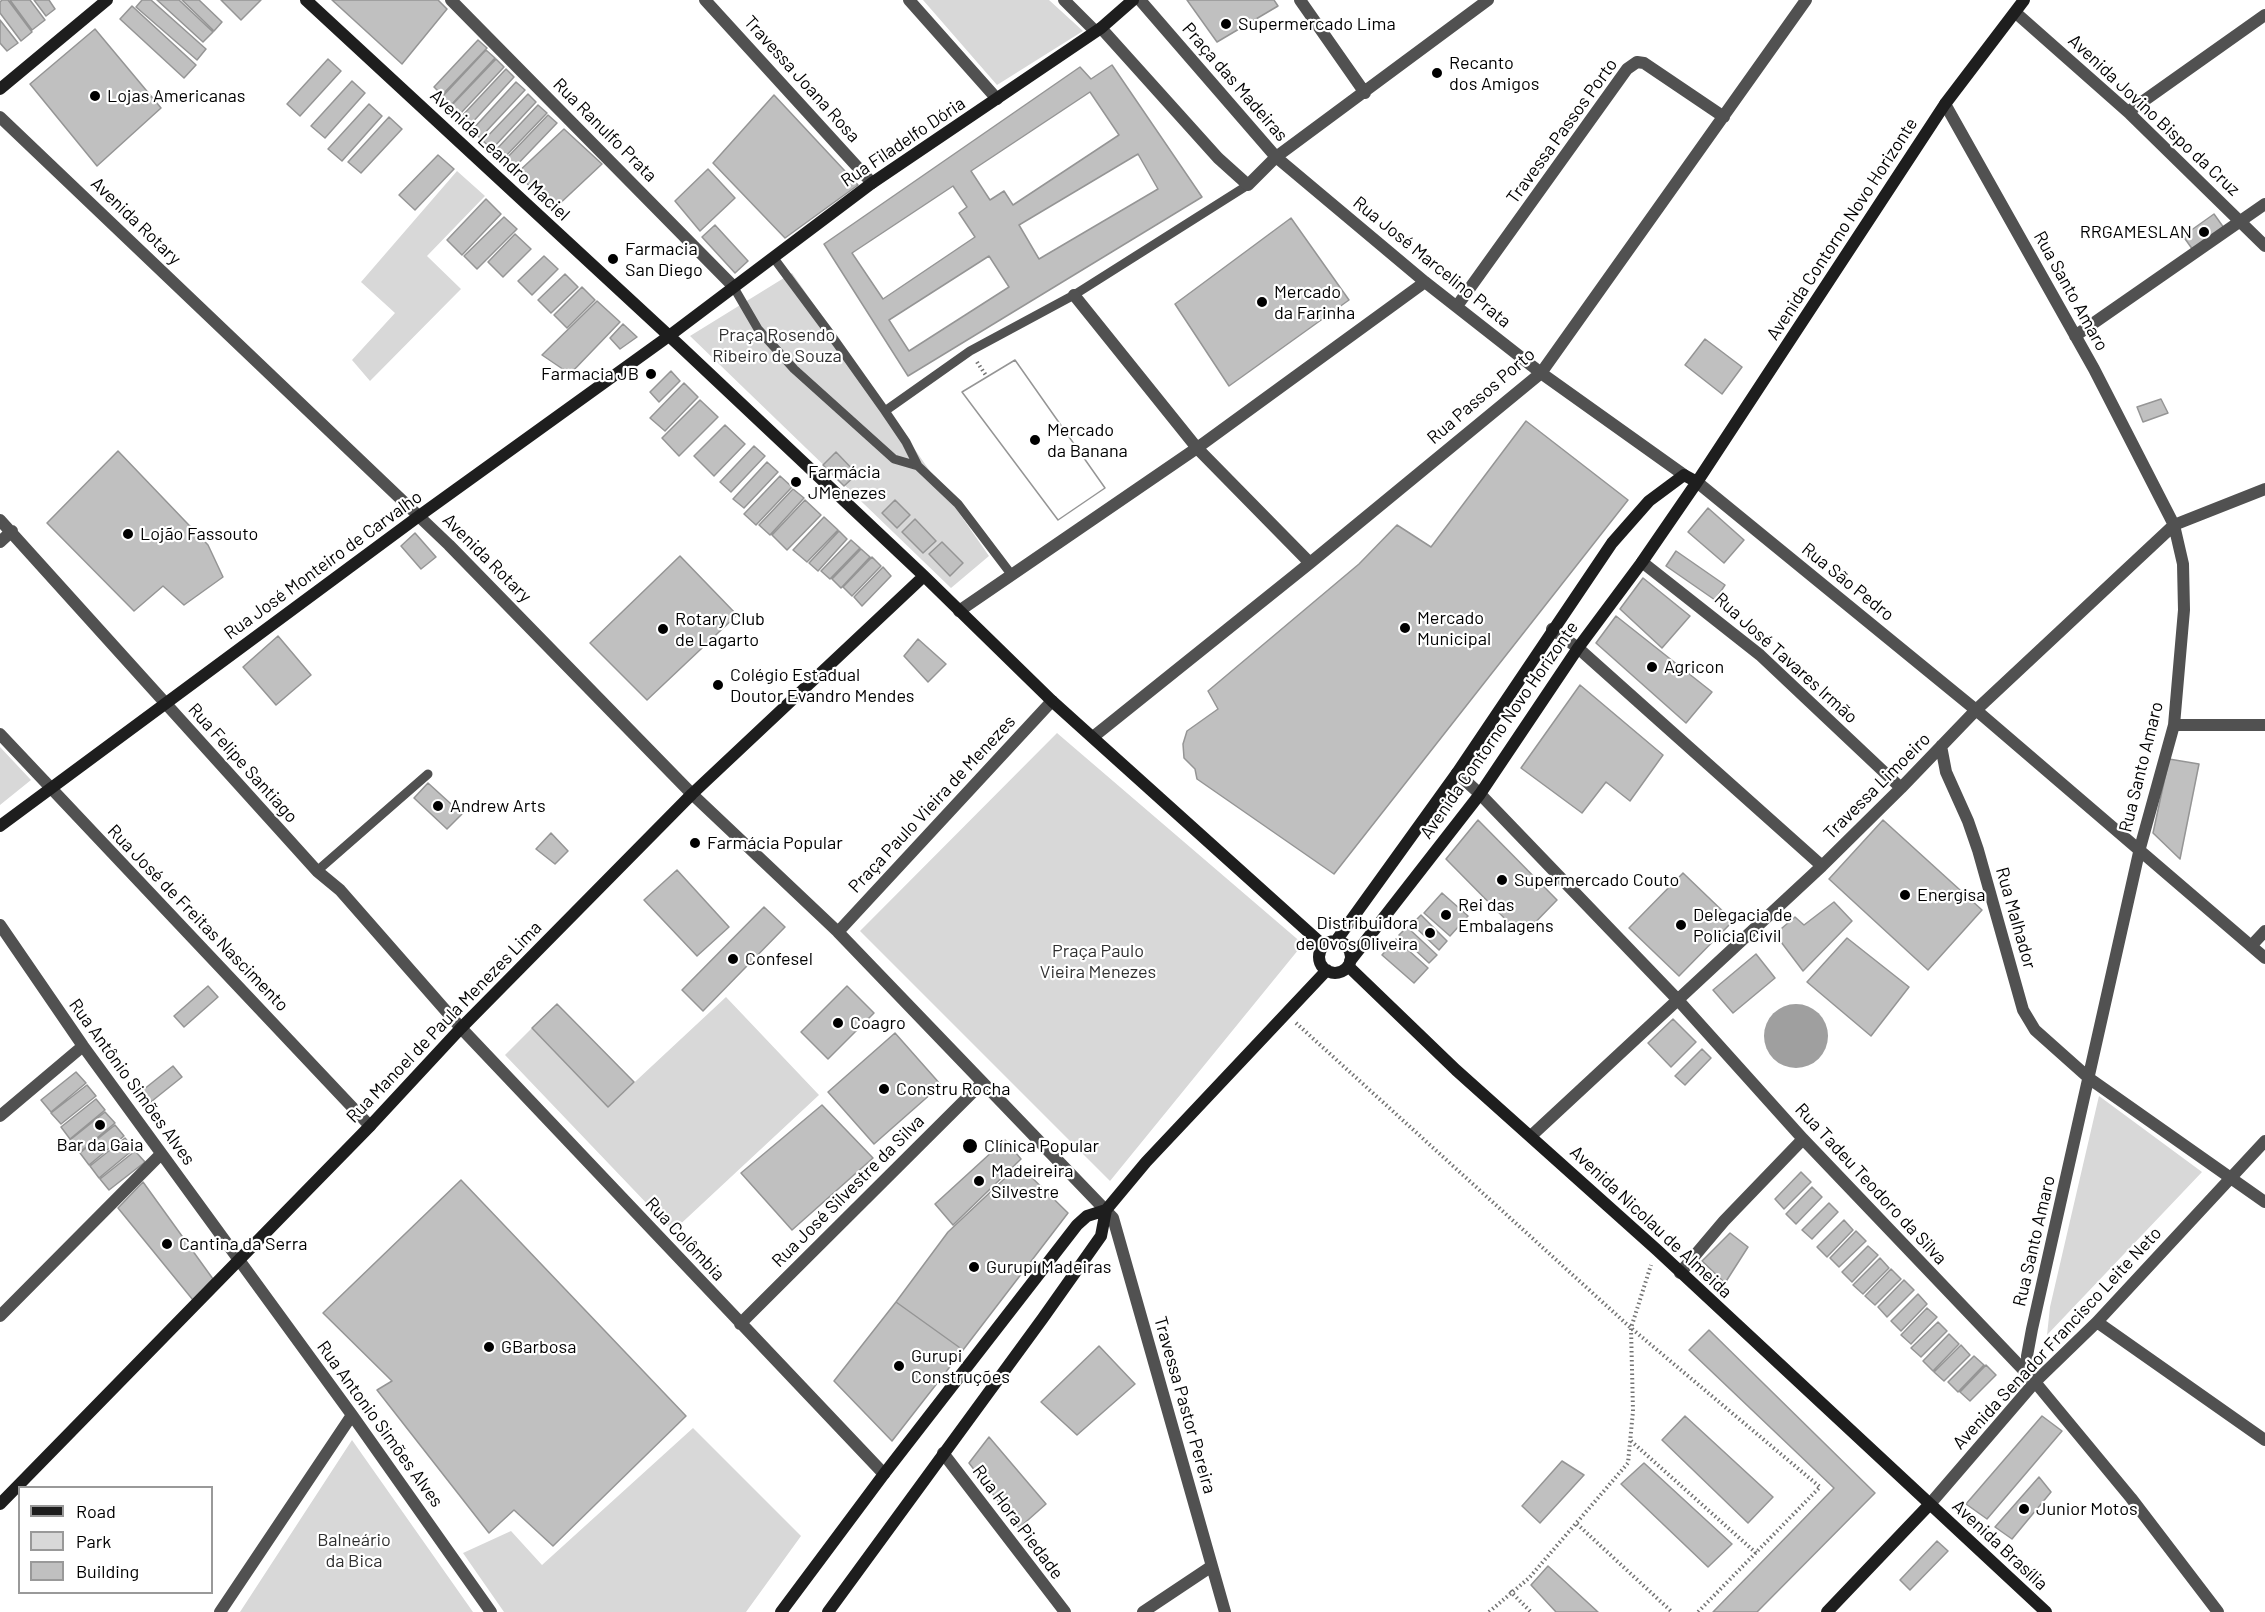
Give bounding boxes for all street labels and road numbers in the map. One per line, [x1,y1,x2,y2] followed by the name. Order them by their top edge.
[739,11,865,147] street label: Travessa Joana Rosa
[1178,18,1292,146] street label: Praça das Madeiras
[2064,30,2244,200] street label: Avenida Jovino Bispo da Cruz
[1502,54,1622,208] street label: Travessa Passos Porto
[549,74,661,186] street label: Rua Ranulfo Prata
[426,85,574,225] street label: Avenida Leandro Maciel
[837,92,969,192] street label: Rua Filadelfo Dória
[1762,114,1922,344] street label: Avenida Contorno Novo Horizonte
[86,173,186,269] street label: Avenida Rotary
[1349,192,1515,332] street label: Rua José Marcelino Prata
[2029,227,2113,355] street label: Rua Santo Amaro
[1423,343,1539,449] street label: Rua Passos Porto
[220,486,426,644] street label: Rua José Monteiro de Carvalho
[438,509,536,607] street label: Avenida Rotary
[1798,538,1898,626] street label: Rua São Pedro
[1710,588,1862,728] street label: Rua José Tavares Irmão
[1415,617,1583,843] street label: Avenida Contorno Novo Horizonte
[184,699,302,827] street label: Rua Felipe Santiago
[2114,699,2168,835] street label: Rua Santo Amaro
[844,711,1020,897] street label: Praça Paulo Vieira de Menezes
[1819,728,1935,844] street label: Travessa Limoeiro
[103,820,293,1016] street label: Rua José de Freitas Nascimento
[1991,865,2041,971] street label: Rua Malhador
[342,917,546,1127] street label: Rua Manoel de Paula Menezes Lima
[64,995,200,1169] street label: Rua Antônio Simões Alves
[1791,1099,1951,1269] street label: Rua Tadeu Teodoro da Silva
[767,1110,929,1272] street label: Rua José Silvestre da Silva
[1565,1141,1737,1303] street label: Avenida Nicolau de Almeida
[2008,1173,2060,1309] street label: Rua Santo Amaro
[641,1193,729,1285] street label: Rua Colômbia
[1948,1222,2166,1454] street label: Avenida Senador Francisco Leite Neto
[1149,1314,1221,1496] street label: Travessa Pastor Pereira
[312,1337,448,1511] street label: Rua Antonio Simões Alves
[968,1461,1068,1583] street label: Rua Hora Piedade
[1948,1495,2052,1595] street label: Avenida Brasília

